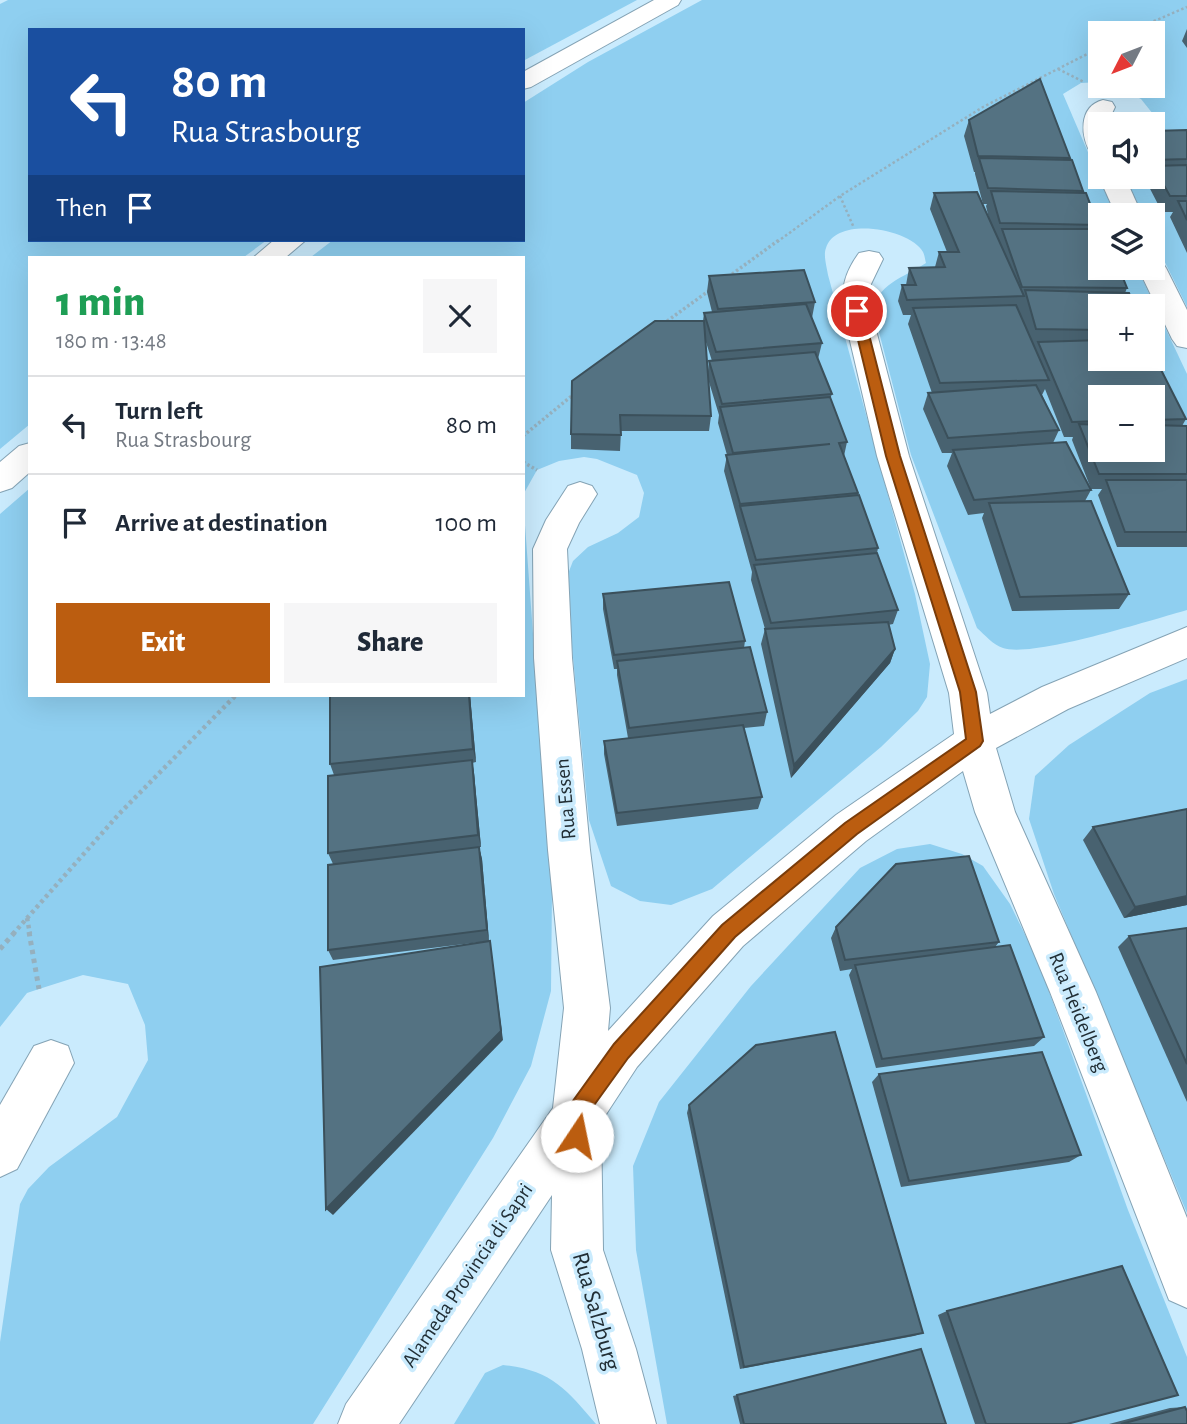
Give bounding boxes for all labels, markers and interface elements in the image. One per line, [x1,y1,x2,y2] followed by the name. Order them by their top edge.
[1088,21,1166,98] north arrow
[1088,21,1165,462] map controls
[56,56,147,147] icon: left
[171,58,268,107] text: 80 m
[1088,112,1165,189] button: sound
[171,116,361,148] text: Rua Strasbourg
[121,189,159,227] icon: arrive
[56,195,107,221] text: Then
[1088,203,1165,280] button: layers
[423,279,497,353] button: close
[56,281,145,323] text: 1 min
[827,281,887,341] pin
[838,292,876,330] icon: arrive
[1088,294,1165,371] button: +
[56,330,167,353] text: 180 m · 13:48
[1088,385,1165,462] button: −
[115,398,203,424] text: Turn left
[56,406,94,444] icon: left
[446,412,497,438] text: 80 m
[115,429,251,452] text: Rua Strasbourg
[56,504,94,542] icon: arrive
[115,510,328,536] text: Arrive at destination
[436,510,497,536] text: 100 m
[56,603,270,683] button: Exit
[284,603,497,683] button: Share
[551,758,580,840] street label: Rua Essen
[1045,949,1112,1076] street label: Rua Heidelberg
[540,1099,614,1173] position arrow
[398,1180,537,1371] street label: Alameda Provincia di Sapri
[568,1249,624,1373] street label: Rua Salzburg

